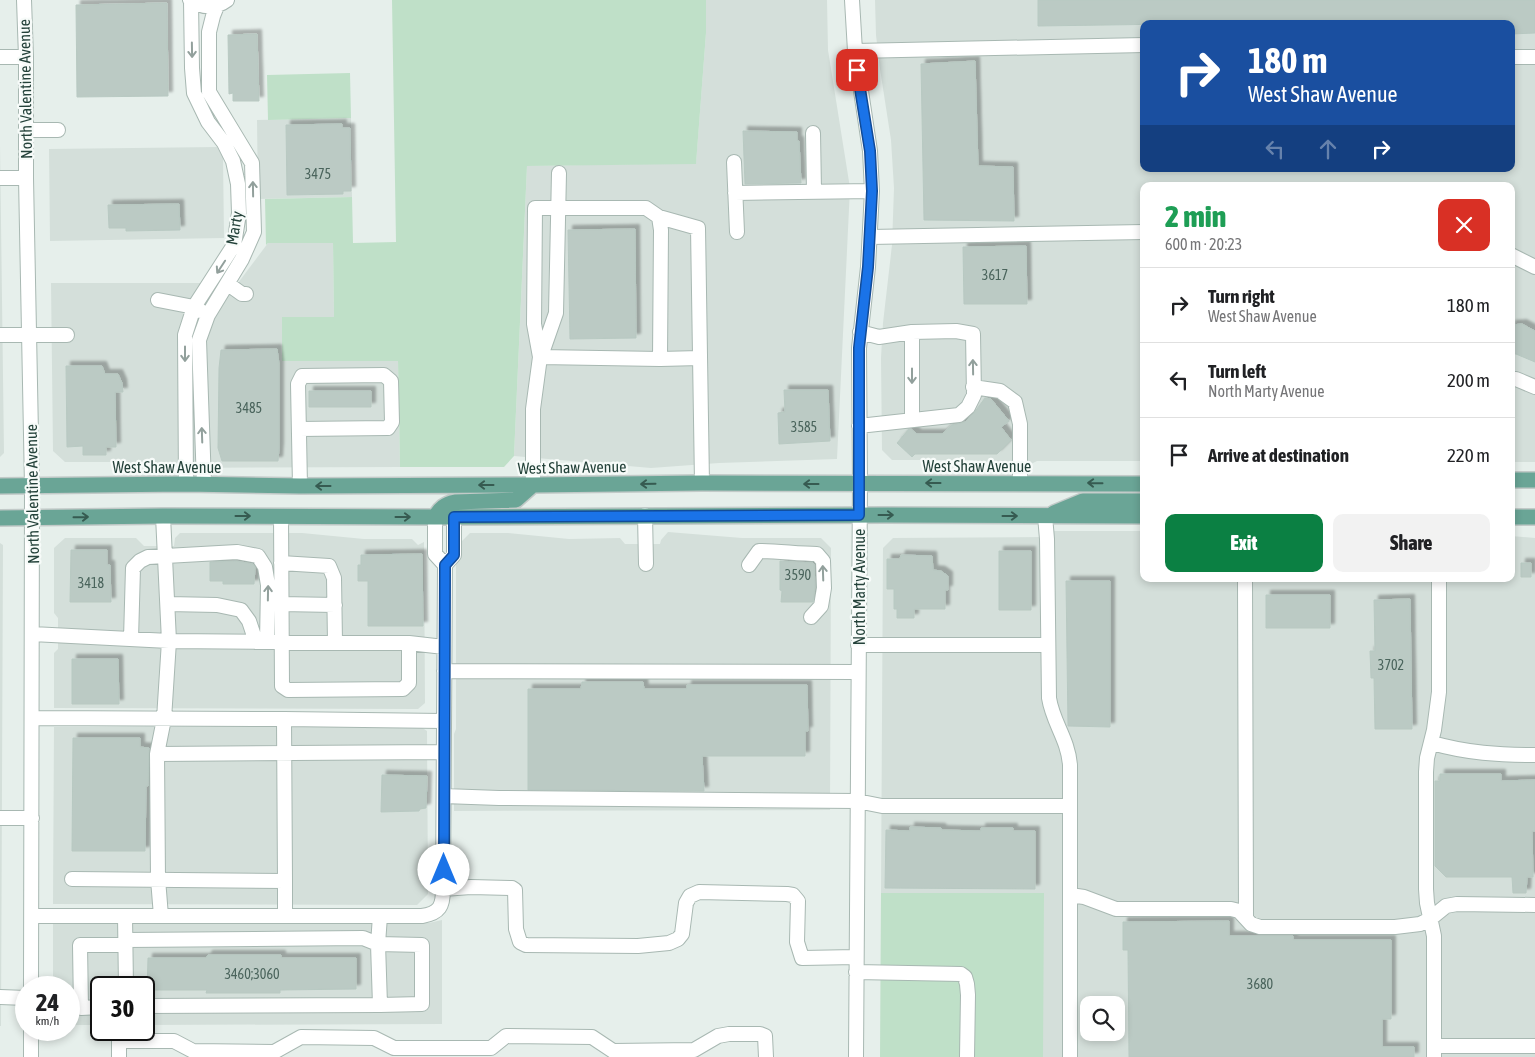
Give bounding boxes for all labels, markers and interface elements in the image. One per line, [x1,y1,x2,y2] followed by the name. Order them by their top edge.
[15,19,35,159] street label: North Valentine Avenue
[1165,40,1230,105] icon: right
[1248,40,1327,80] text: 180 m
[187,41,197,57] one-way arrow
[836,49,878,91] pin
[843,56,871,84] icon: arrive
[1248,81,1398,107] text: West Shaw Avenue
[1261,135,1289,163] icon: left
[1314,135,1342,163] icon: ahead
[1367,135,1395,163] icon: right
[305,166,331,182] house number: 3475
[248,181,257,197] one-way arrow
[1165,199,1226,233] text: 2 min
[1438,199,1490,251] button: close
[222,209,247,246] street label: Marty
[1165,235,1242,253] text: 600 m · 20:23
[215,259,225,273] one-way arrow
[982,267,1008,283] house number: 3617
[1208,285,1275,307] text: Turn right
[1165,291,1193,319] icon: right
[1447,294,1490,316] text: 180 m
[1208,307,1317,325] text: West Shaw Avenue
[180,346,190,362] one-way arrow
[968,359,978,375] one-way arrow
[1208,360,1266,382] text: Turn left
[1165,366,1193,394] icon: left
[907,368,917,384] one-way arrow
[1447,369,1490,391] text: 200 m
[1208,382,1324,400] text: North Marty Avenue
[236,400,262,416] house number: 3485
[791,419,817,435] house number: 3585
[22,424,42,564] street label: North Valentine Avenue
[197,427,207,444] one-way arrow
[1165,441,1193,469] icon: arrive
[1208,444,1349,466] text: Arrive at destination
[1447,444,1490,466] text: 220 m
[517,457,627,477] street label: West Shaw Avenue
[923,457,1031,475] street label: West Shaw Avenue
[113,458,221,476] street label: West Shaw Avenue
[925,478,941,488] one-way arrow
[1087,478,1104,488] one-way arrow
[641,479,657,489] one-way arrow
[803,479,820,489] one-way arrow
[478,480,494,490] one-way arrow
[316,481,332,491] one-way arrow
[878,510,894,520] one-way arrow
[235,511,251,521] one-way arrow
[1002,511,1018,521] one-way arrow
[72,512,89,522] one-way arrow
[395,512,411,522] one-way arrow
[1165,514,1323,572] button: Exit
[1333,514,1490,572] button: Share
[850,529,869,645] street label: North Marty Avenue
[819,565,828,581] one-way arrow
[785,567,812,583] house number: 3590
[78,575,105,591] house number: 3418
[263,585,273,602] one-way arrow
[1378,657,1404,673] house number: 3702
[417,843,469,895] position arrow
[224,966,280,982] house number: 3460;3060
[90,976,155,1041] speed limit sign: 30
[1247,976,1274,992] house number: 3680
[36,988,59,1016] text: 24
[1080,996,1125,1041] map controls
[1080,996,1125,1041] button: search
[36,1014,59,1028] text: km/h

